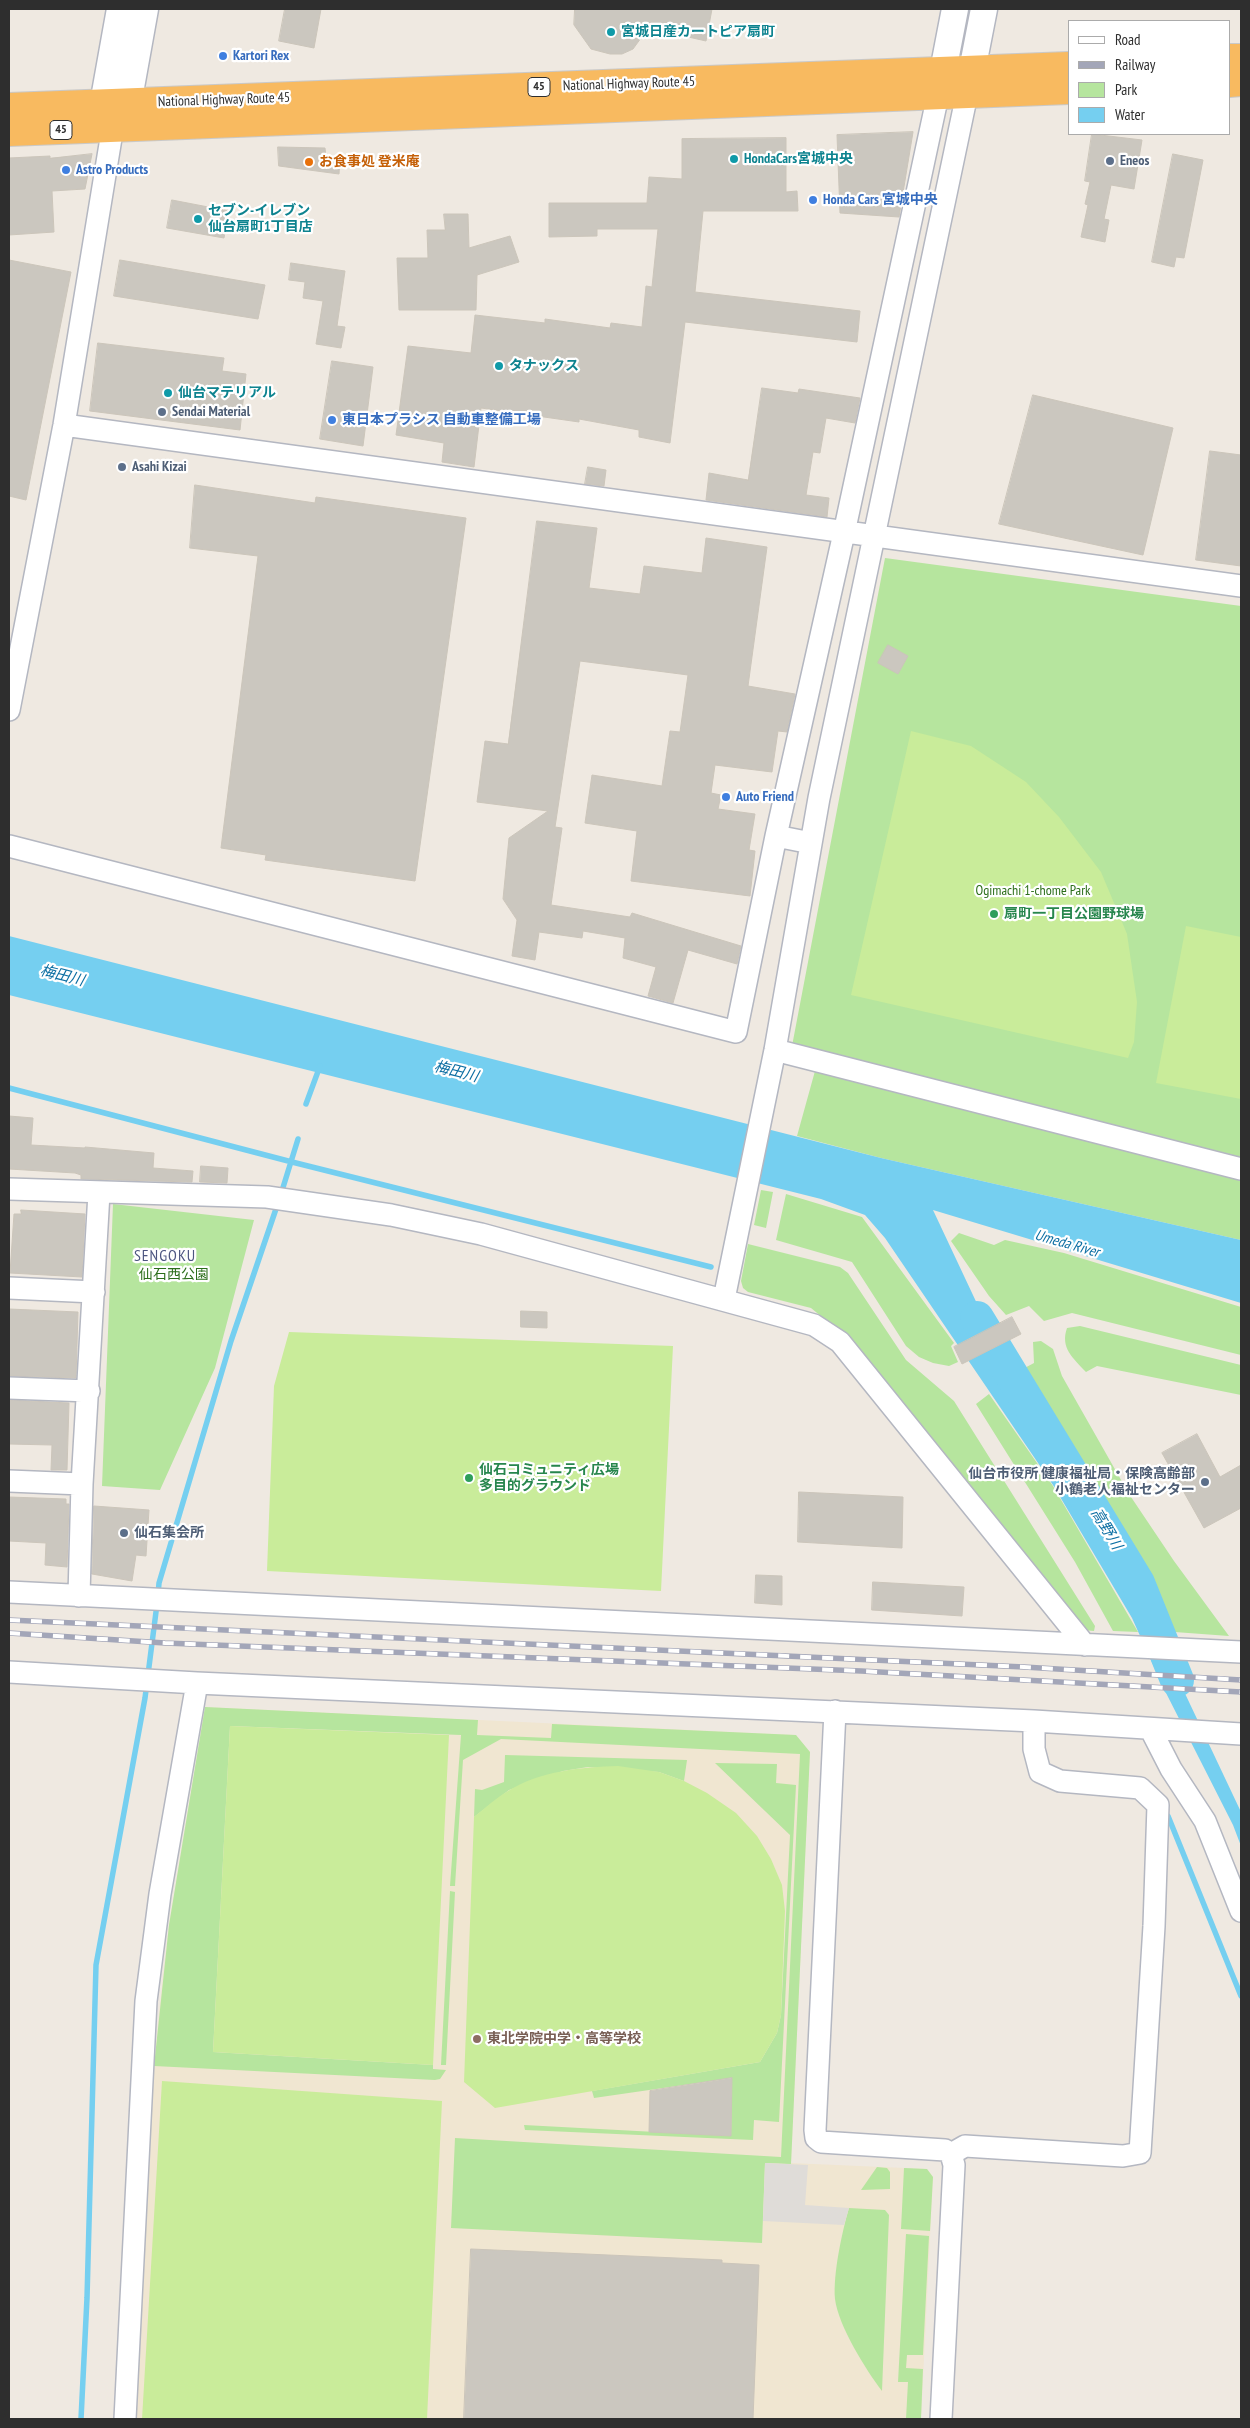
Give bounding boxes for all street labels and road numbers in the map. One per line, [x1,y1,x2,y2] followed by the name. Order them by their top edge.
[563,73,695,95] street label: National Highway Route 45
[528,77,550,96] road number: 45
[158,89,290,111] street label: National Highway Route 45
[50,120,72,140] road number: 45

